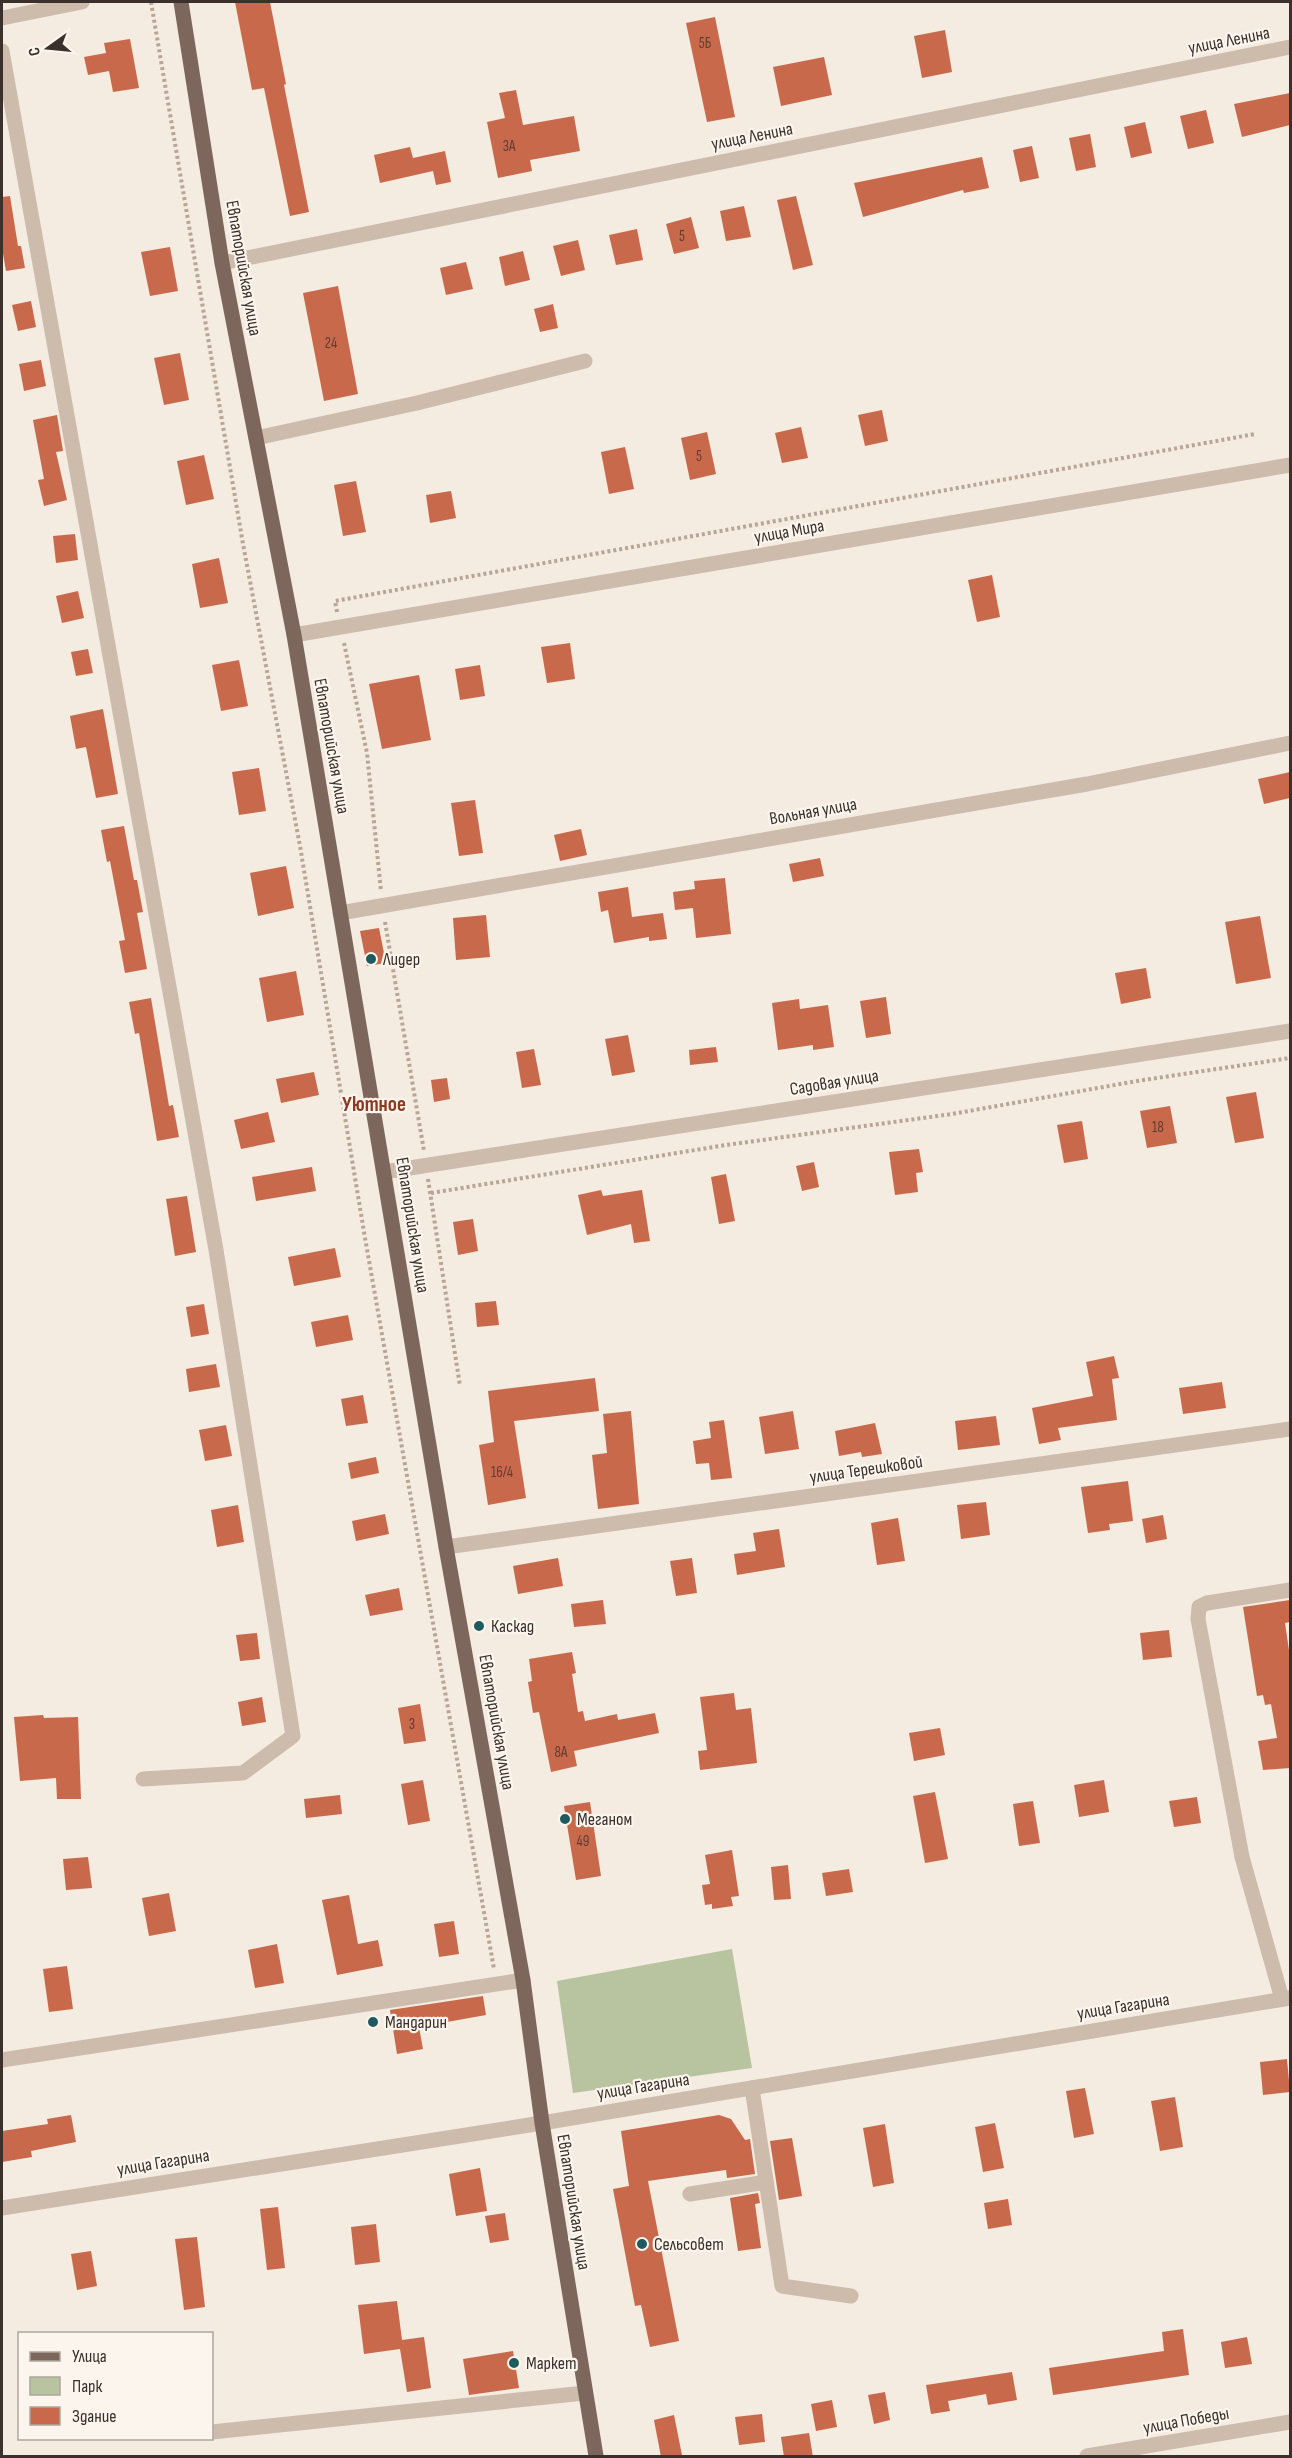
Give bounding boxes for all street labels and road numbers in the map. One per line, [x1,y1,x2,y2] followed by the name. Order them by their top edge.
[1187,22,1272,59] street label: улица Ленина
[710,118,795,155] street label: улица Ленина
[221,199,266,337] street label: Евпаторийская улица
[753,515,826,548] street label: улица Мира
[309,677,354,815] street label: Евпаторийская улица
[768,793,858,829] street label: Вольная улица
[788,1065,880,1100] street label: Садовая улица
[391,1156,434,1294] street label: Евпаторийская улица
[808,1451,924,1488] street label: улица Терешковой
[474,1653,519,1791] street label: Евпаторийская улица
[1075,1989,1171,2024] street label: улица Гагарина
[595,2069,691,2104] street label: улица Гагарина
[552,2133,595,2271] street label: Евпаторийская улица
[115,2145,211,2180] street label: улица Гагарина
[1141,2403,1231,2438] street label: улица Победы

